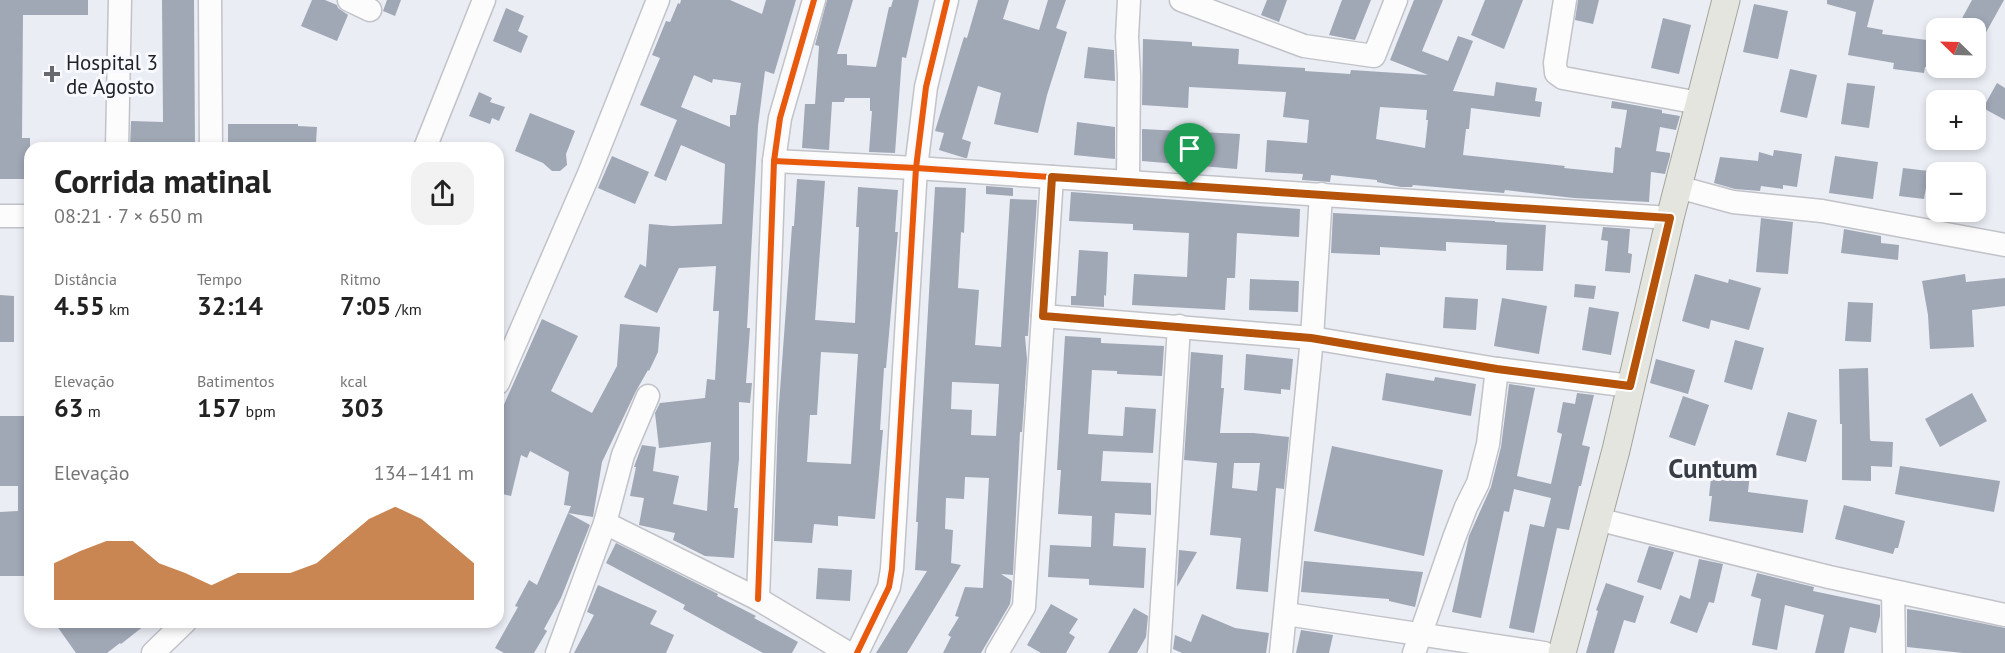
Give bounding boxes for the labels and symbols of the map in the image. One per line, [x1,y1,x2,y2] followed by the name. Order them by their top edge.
[1926,18,1986,78] north arrow
[66,49,158,100] place label: Hospital 3 de Agosto
[43,65,61,83] marker: Hospital 3 de Agosto
[1164,123,1215,185] pin
[1668,451,1758,485] district label: Cuntum

